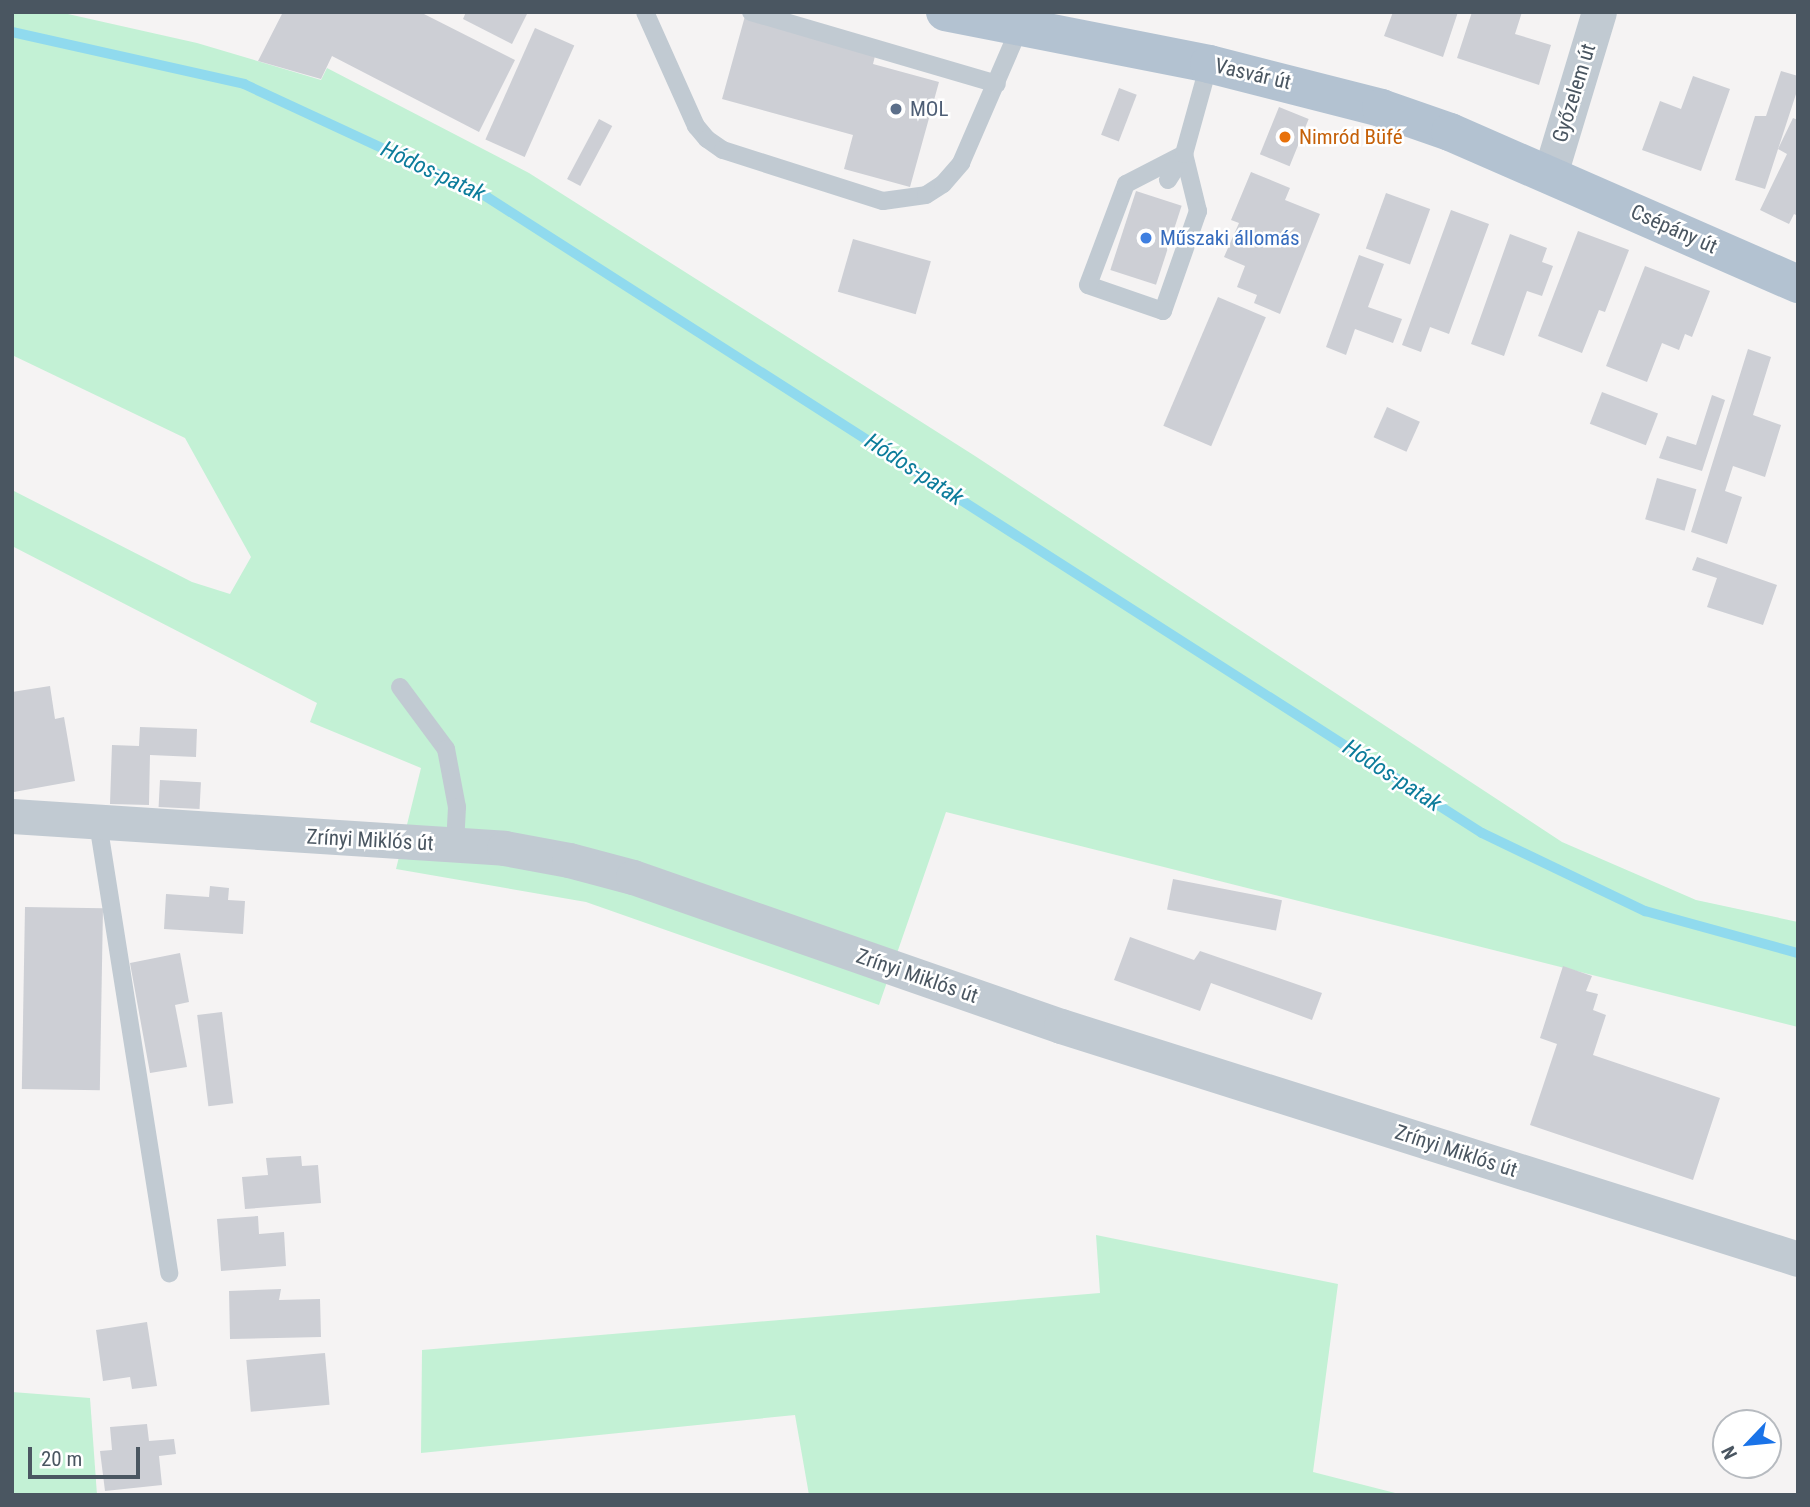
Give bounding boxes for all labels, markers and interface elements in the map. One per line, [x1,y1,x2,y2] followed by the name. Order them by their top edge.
[1547,41,1601,145] street label: Győzelem út
[1212,53,1294,95] street label: Vasvár út
[910,96,948,122] place label: MOL
[888,101,904,117] marker: MOL
[1299,124,1402,150] place label: Nimród Büfé
[1277,129,1293,145] marker: Nimród Büfé
[376,136,490,208] water label: Hódos-patak
[1627,199,1721,259] street label: Csépány út
[1160,225,1300,251] place label: Műszaki állomás
[1138,230,1154,246] marker: Műszaki állomás
[859,428,969,512] water label: Hódos-patak
[1337,734,1447,818] water label: Hódos-patak
[306,824,434,856] street label: Zrínyi Miklós út
[853,943,981,1009] street label: Zrínyi Miklós út
[1392,1119,1520,1183] street label: Zrínyi Miklós út
[1712,1409,1782,1479] north arrow
[32,1434,144,1478] scale bar
[1717,1442,1742,1463] text: N
[41,1447,82,1471] text: 20 m

